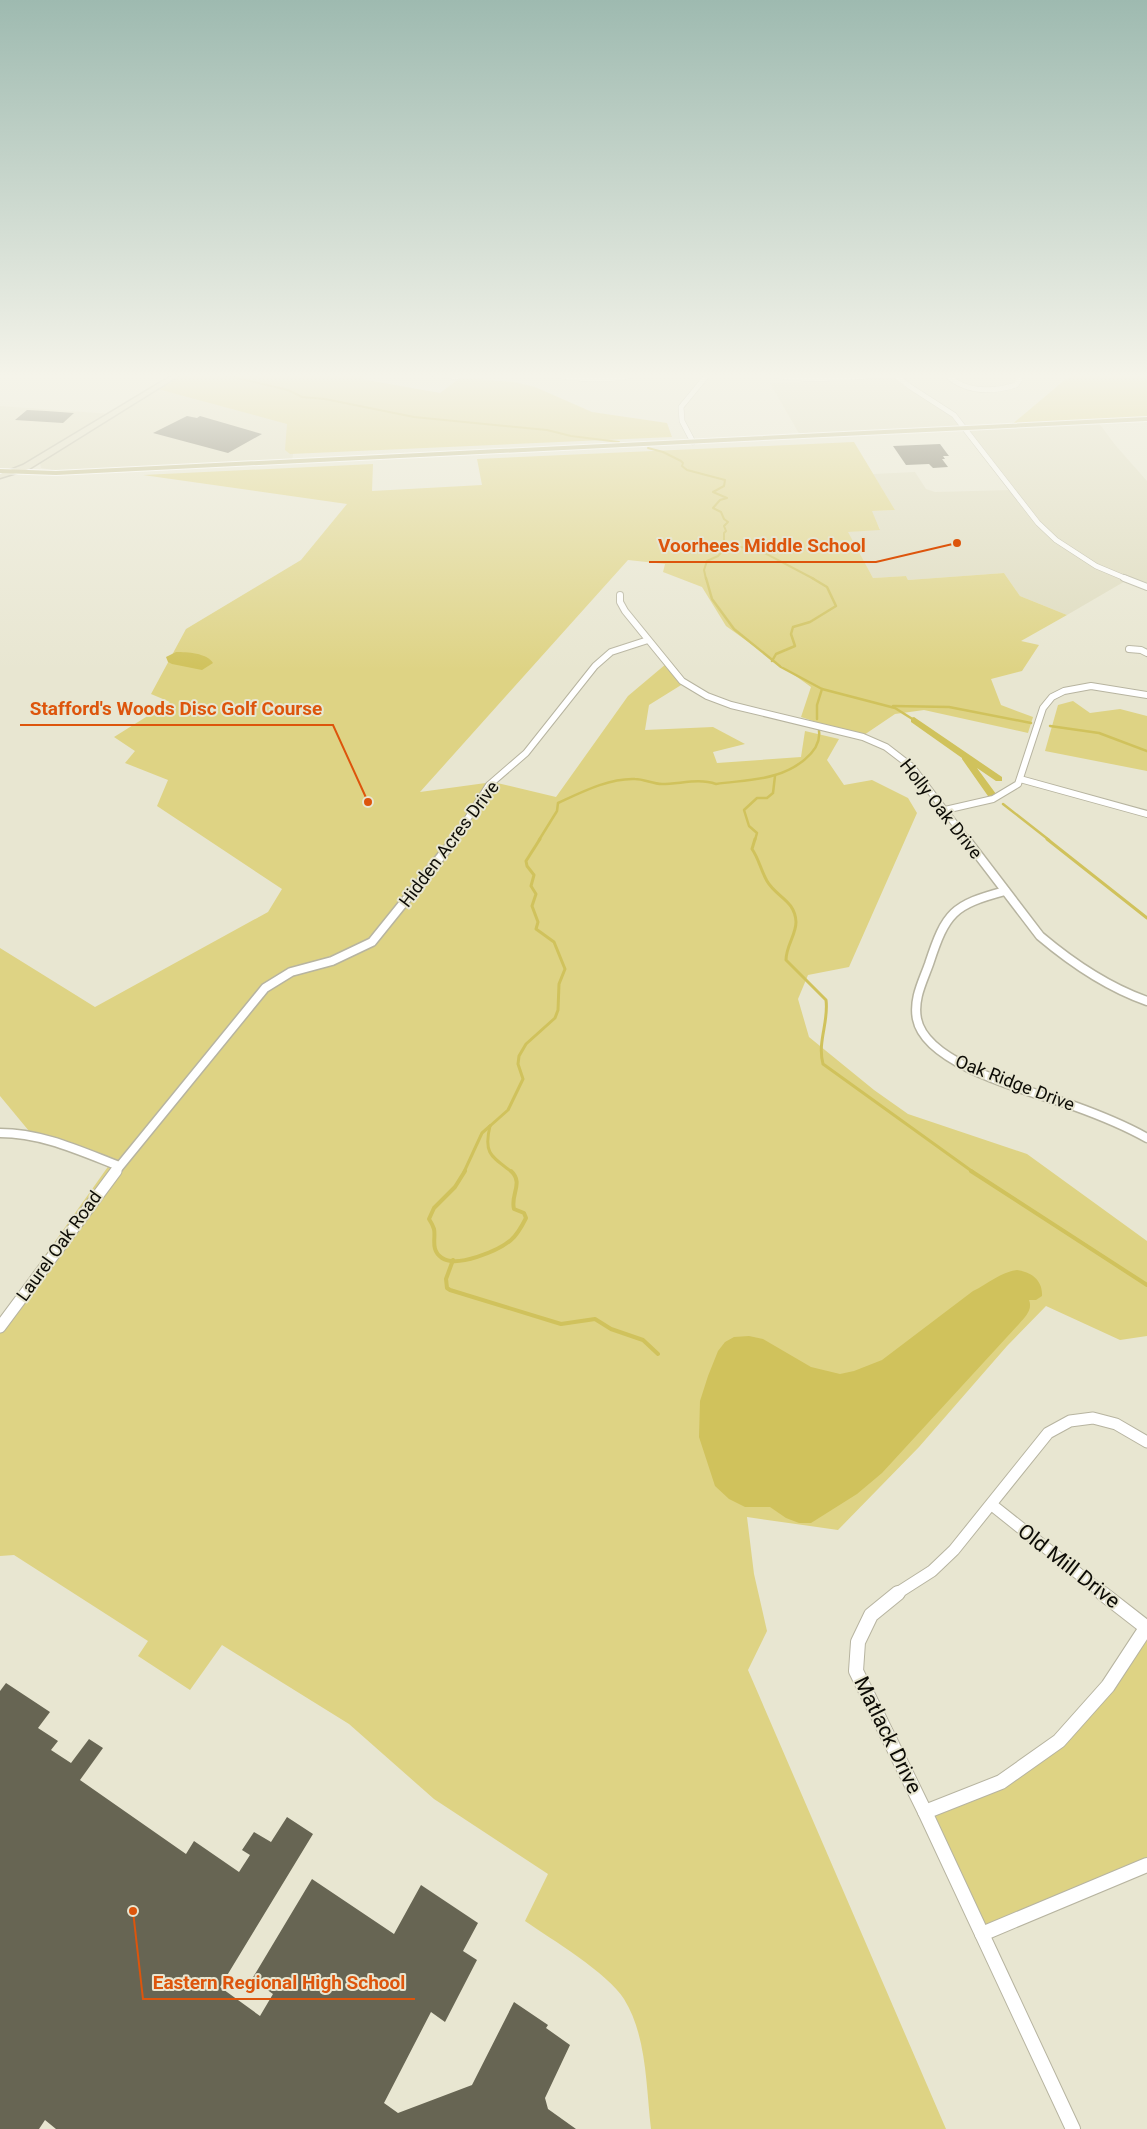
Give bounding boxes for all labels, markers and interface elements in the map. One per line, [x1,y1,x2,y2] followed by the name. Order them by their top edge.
[649,528,876,562] callout: Voorhees Middle School
[658,534,866,557] text: Voorhees Middle School
[20,691,333,725] callout: Stafford's Woods Disc Golf Course
[30,697,322,720] text: Stafford's Woods Disc Golf Course
[896,755,987,863] street label: Holly Oak Drive
[394,777,503,911] street label: Hidden Acres Drive
[953,1050,1078,1115] street label: Oak Ridge Drive
[12,1187,106,1305] street label: Laurel Oak Road
[1013,1519,1125,1613] street label: Old Mill Drive
[849,1673,927,1797] street label: Matlack Drive
[143,1965,415,1999] callout: Eastern Regional High School
[153,1971,405,1994] text: Eastern Regional High School

